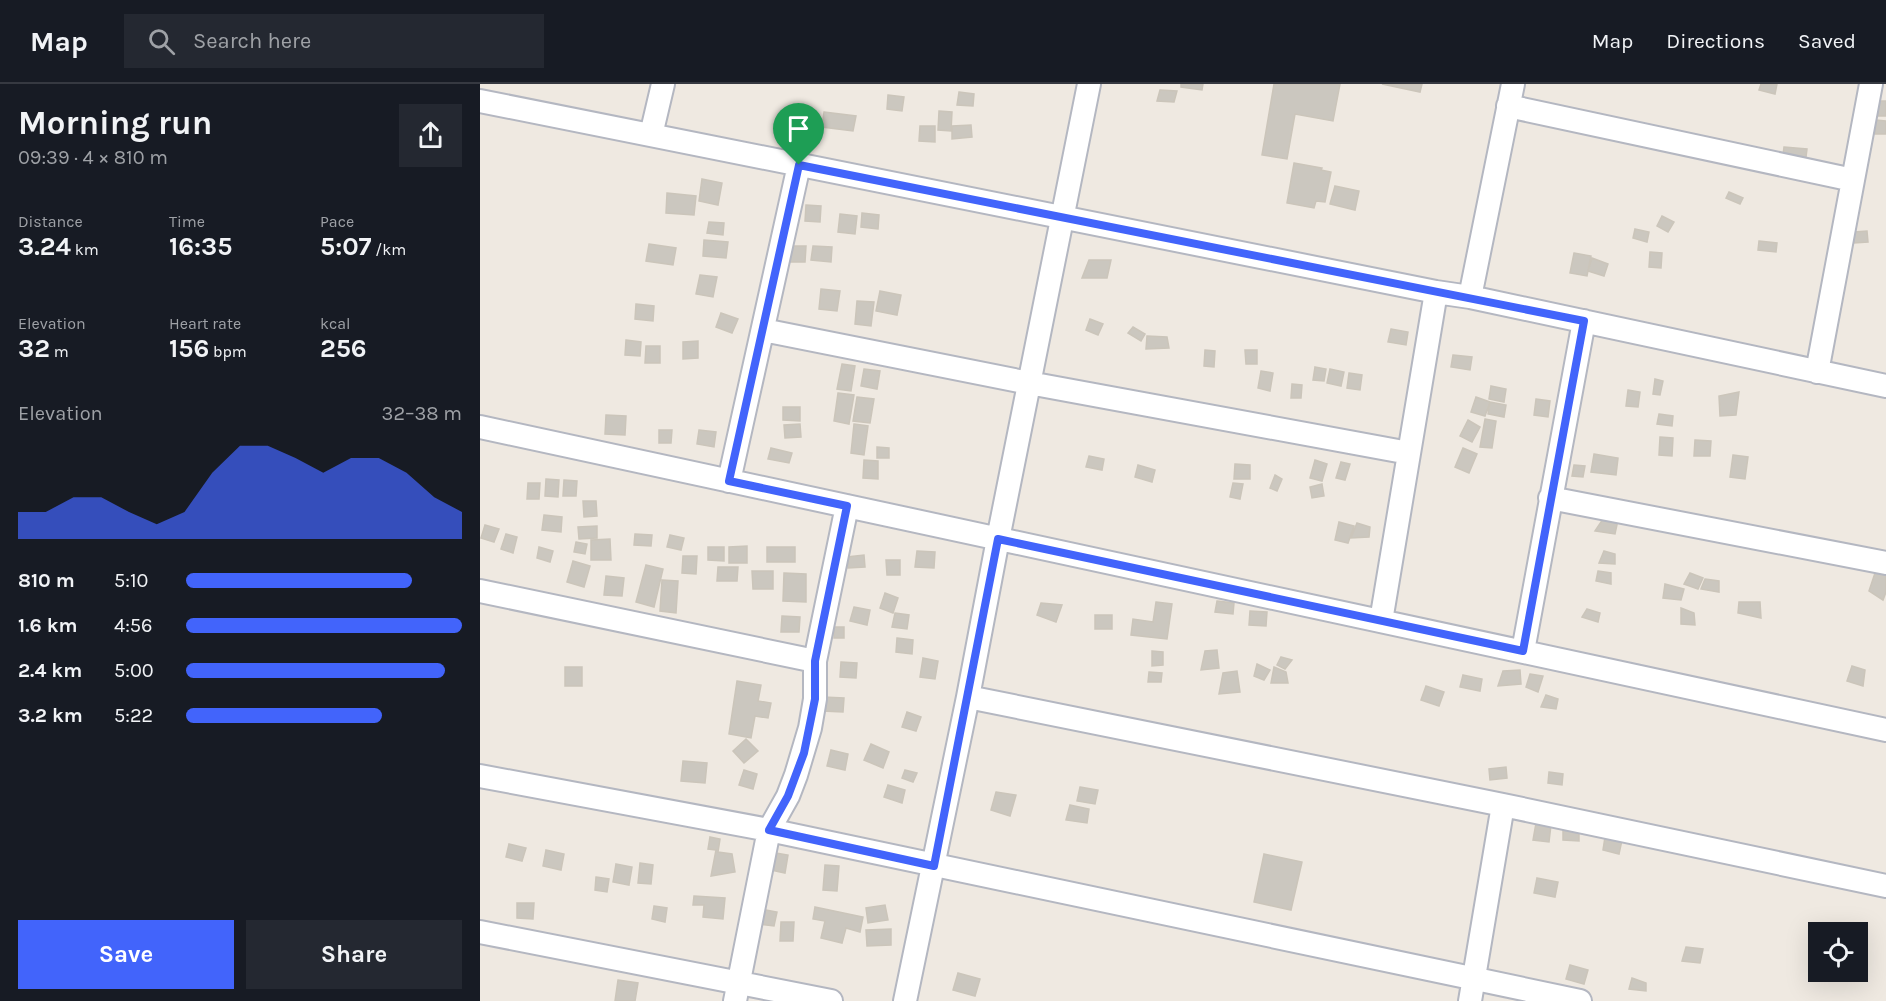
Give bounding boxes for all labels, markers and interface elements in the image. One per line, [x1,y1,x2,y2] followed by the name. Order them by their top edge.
[124,14,544,68] search box
[30,25,88,58] text: Map
[145,25,178,58] icon: search
[193,28,311,54] text: Search here
[1592,29,1633,53] text: Map
[1666,29,1765,53] text: Directions
[1798,29,1856,53] text: Saved
[773,103,824,165] pin
[18,104,212,142] text: Morning run
[399,104,462,167] button: share
[782,112,815,145] icon: arrive
[18,146,168,169] text: 09:39 · 4 × 810 m
[18,212,83,231] text: Distance
[169,212,205,231] text: Time
[320,212,354,231] text: Pace
[18,231,71,262] text: 3.24
[169,231,232,262] text: 16:35
[320,231,372,262] text: 5:07
[71,240,99,259] text: km
[372,240,406,259] text: /km
[18,314,86,333] text: Elevation
[169,314,241,333] text: Heart rate
[320,314,351,333] text: kcal
[18,333,50,364] text: 32
[169,333,209,364] text: 156
[320,333,367,364] text: 256
[50,342,69,361] text: m
[209,342,247,361] text: bpm
[18,402,103,425] text: Elevation
[382,402,462,425] text: 32–38 m
[18,569,75,592] text: 810 m
[114,569,148,592] text: 5:10
[18,614,77,637] text: 1.6 km
[114,614,153,637] text: 4:56
[18,659,82,682] text: 2.4 km
[114,659,154,682] text: 5:00
[18,704,83,727] text: 3.2 km
[114,704,153,727] text: 5:22
[18,920,234,989] button: Save
[246,920,462,989] button: Share
[1808,922,1868,982] map controls
[1808,922,1868,982] button: locate

